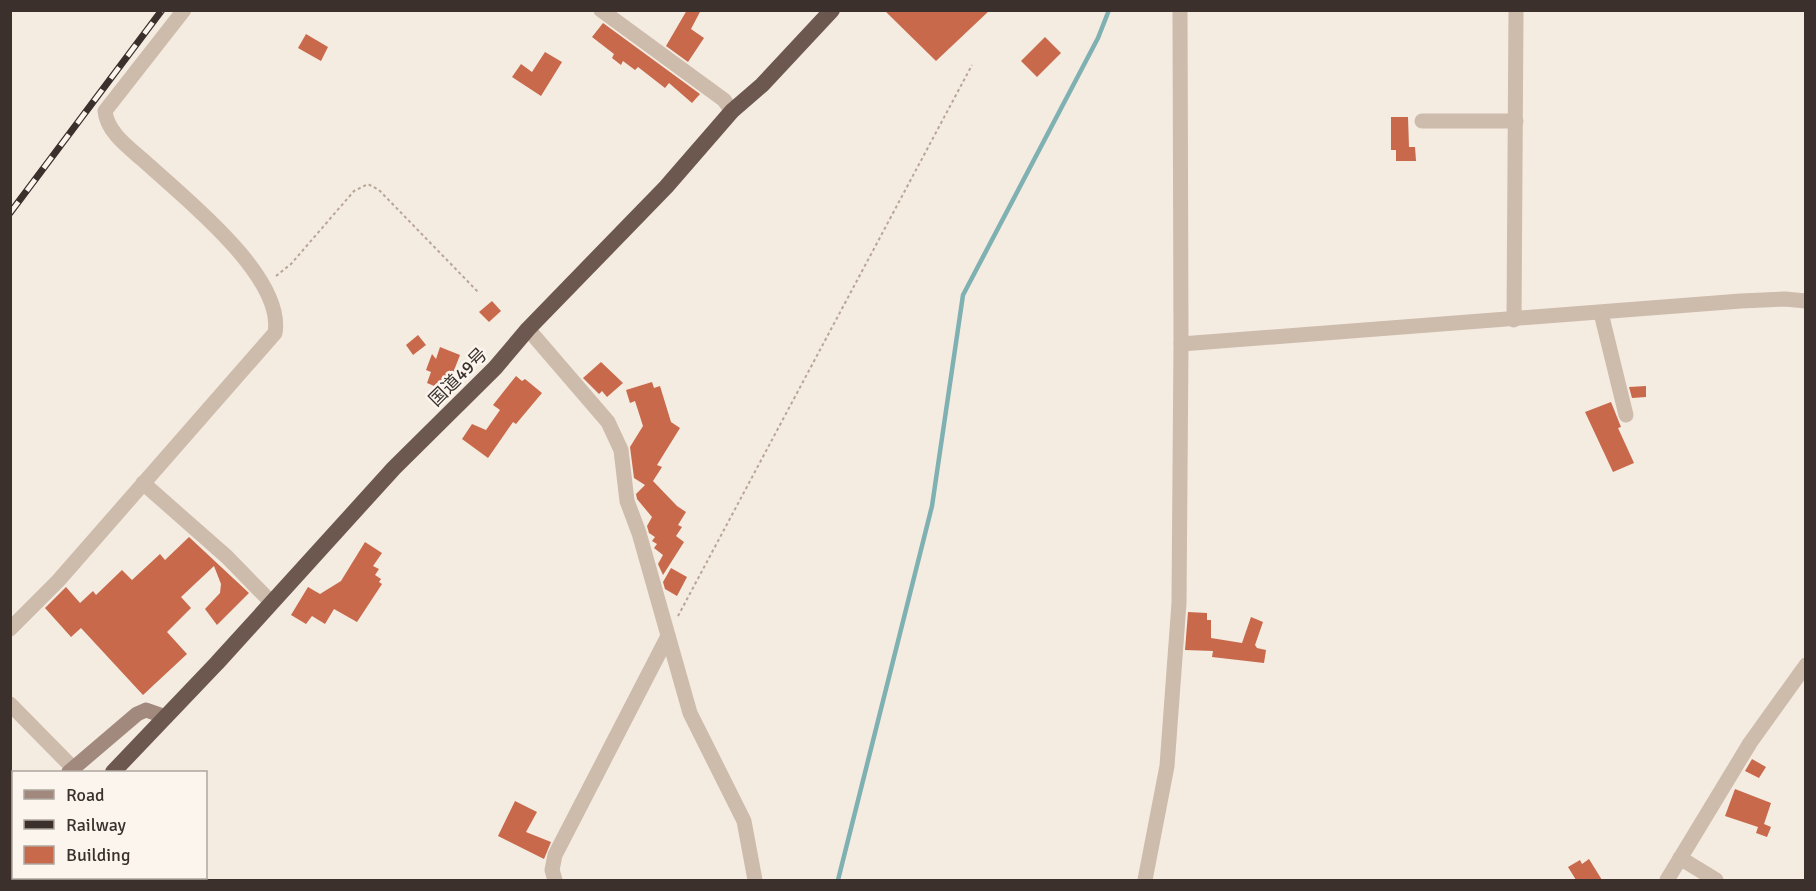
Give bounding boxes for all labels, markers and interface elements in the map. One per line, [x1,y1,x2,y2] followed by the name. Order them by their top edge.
[424,343,492,411] street label: 国道49号
[12,771,207,879] legend
[66,784,105,806] text: Road
[66,814,127,836] text: Railway
[66,844,130,866] text: Building

